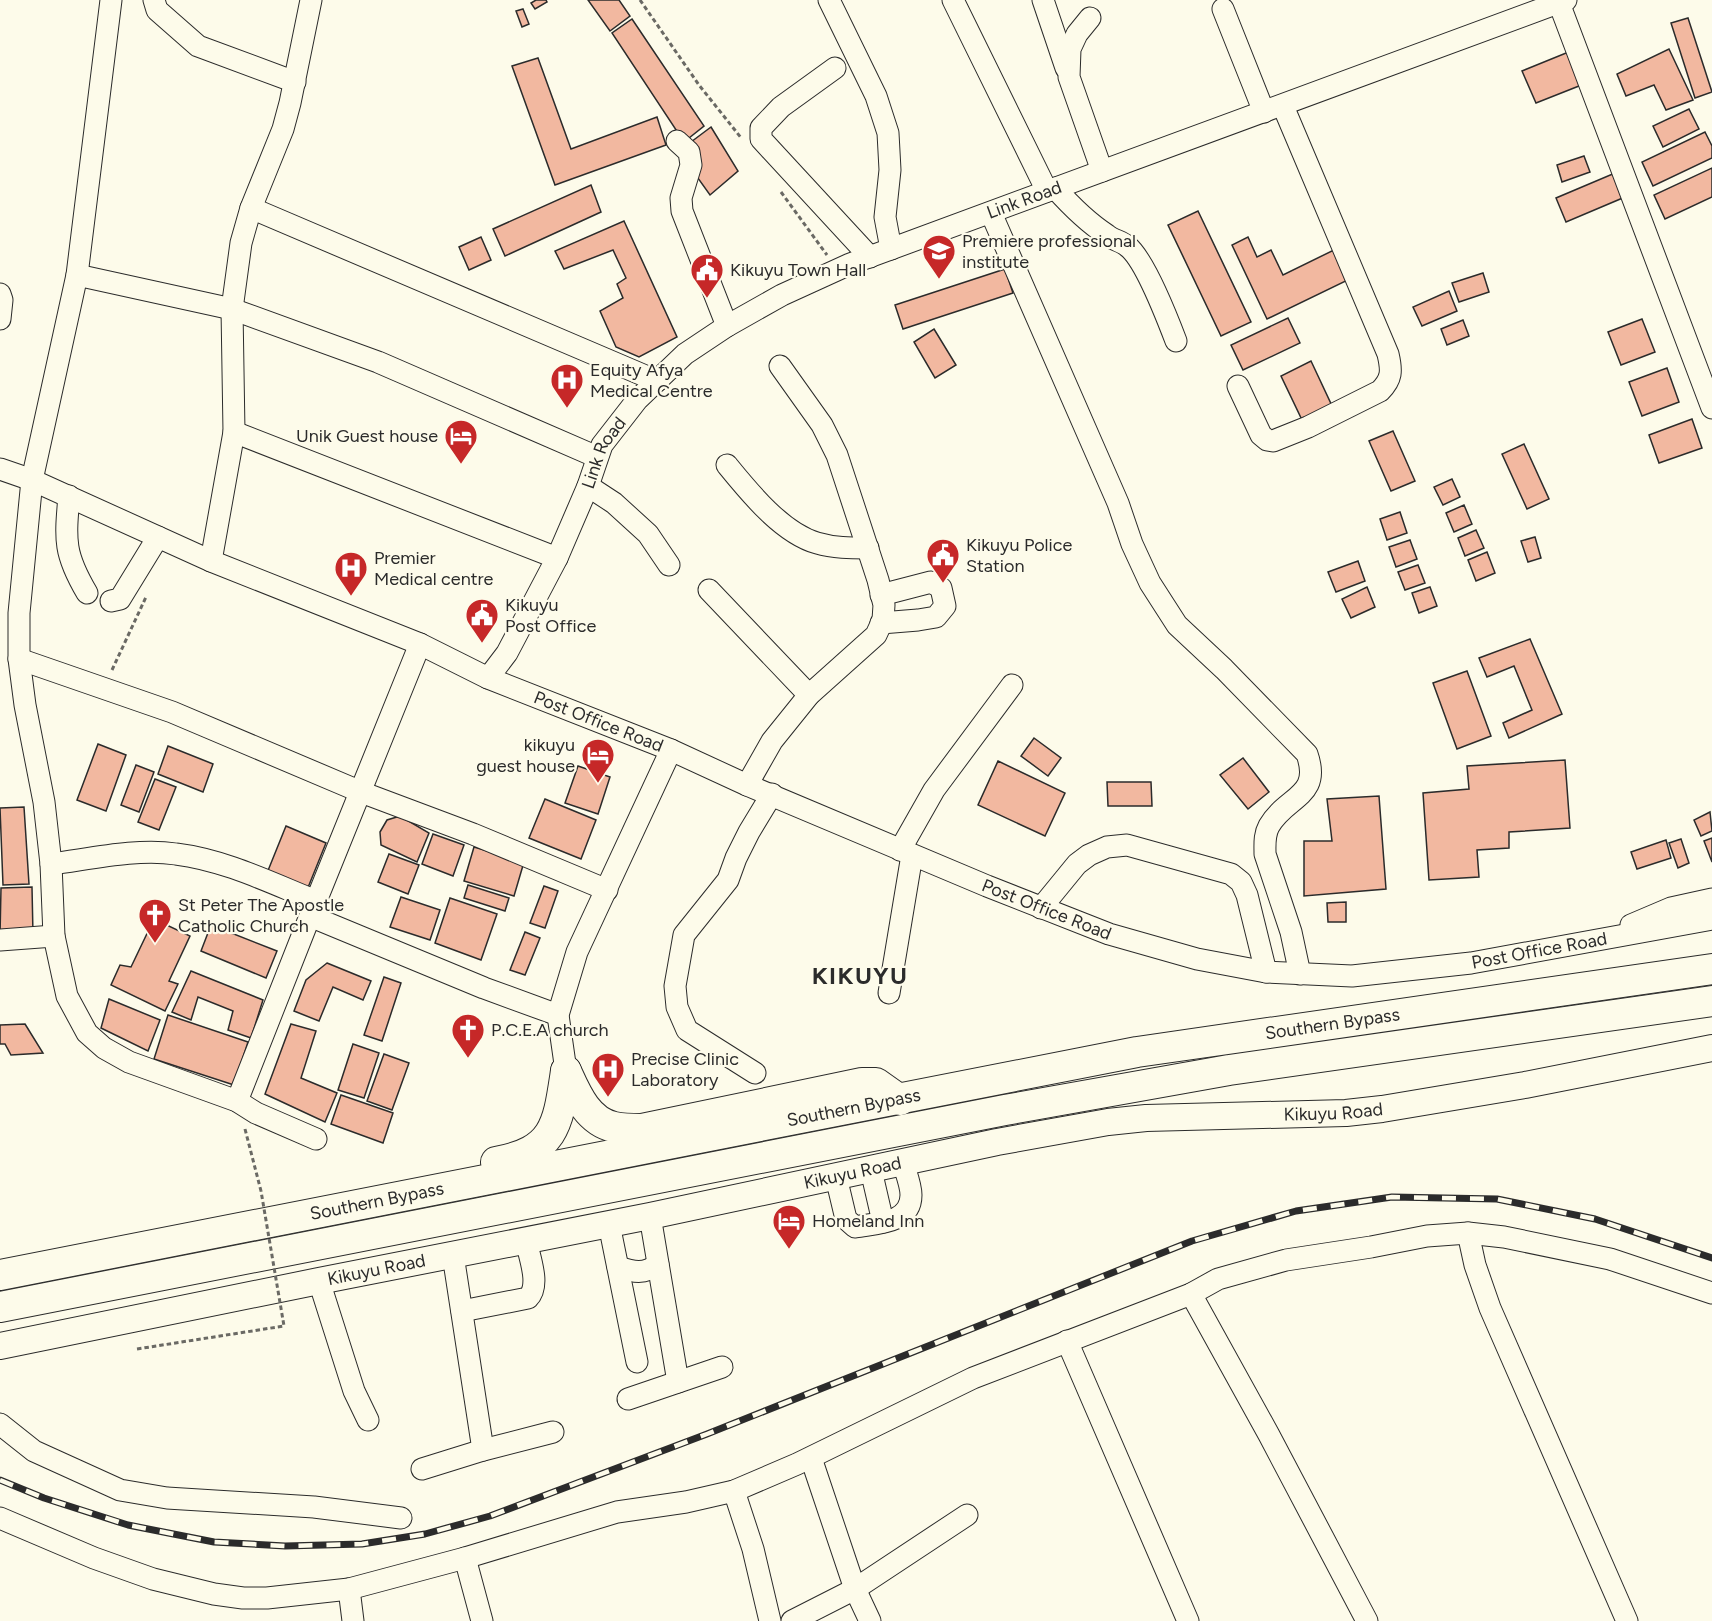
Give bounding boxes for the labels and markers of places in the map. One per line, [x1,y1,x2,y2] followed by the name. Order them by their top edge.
[962,230,1136,273] place label: Premiere professional institute
[921,233,957,280] school or university icon: Premiere professional institute
[689,252,725,299] public building icon: Kikuyu Town Hall
[730,259,866,281] place label: Kikuyu Town Hall
[590,359,713,402] place label: Equity Afya Medical Centre
[549,362,585,409] hospital icon: Equity Afya Medical Centre
[443,418,479,465] hotel icon: Unik Guest house
[296,425,438,447] place label: Unik Guest house
[966,534,1072,577] place label: Kikuyu Police Station
[925,537,961,584] public building icon: Kikuyu Police Station
[374,547,494,590] place label: Premier Medical centre
[333,550,369,597] hospital icon: Premier Medical centre
[505,594,596,637] place label: Kikuyu Post Office
[464,597,500,644] public building icon: Kikuyu Post Office
[476,734,575,777] place label: kikuyu guest house
[580,737,616,784] hotel icon: kikuyu guest house
[178,894,344,937] place label: St Peter The Apostle Catholic Church
[137,897,173,944] church icon: St Peter The Apostle Catholic Church
[450,1012,486,1059] church icon: P.C.E.A church
[491,1019,609,1041] place label: P.C.E.A church
[631,1048,739,1091] place label: Precise Clinic Laboratory
[590,1051,626,1098] hospital icon: Precise Clinic Laboratory
[771,1203,807,1250] hotel icon: Homeland Inn
[812,1210,924,1232] place label: Homeland Inn

